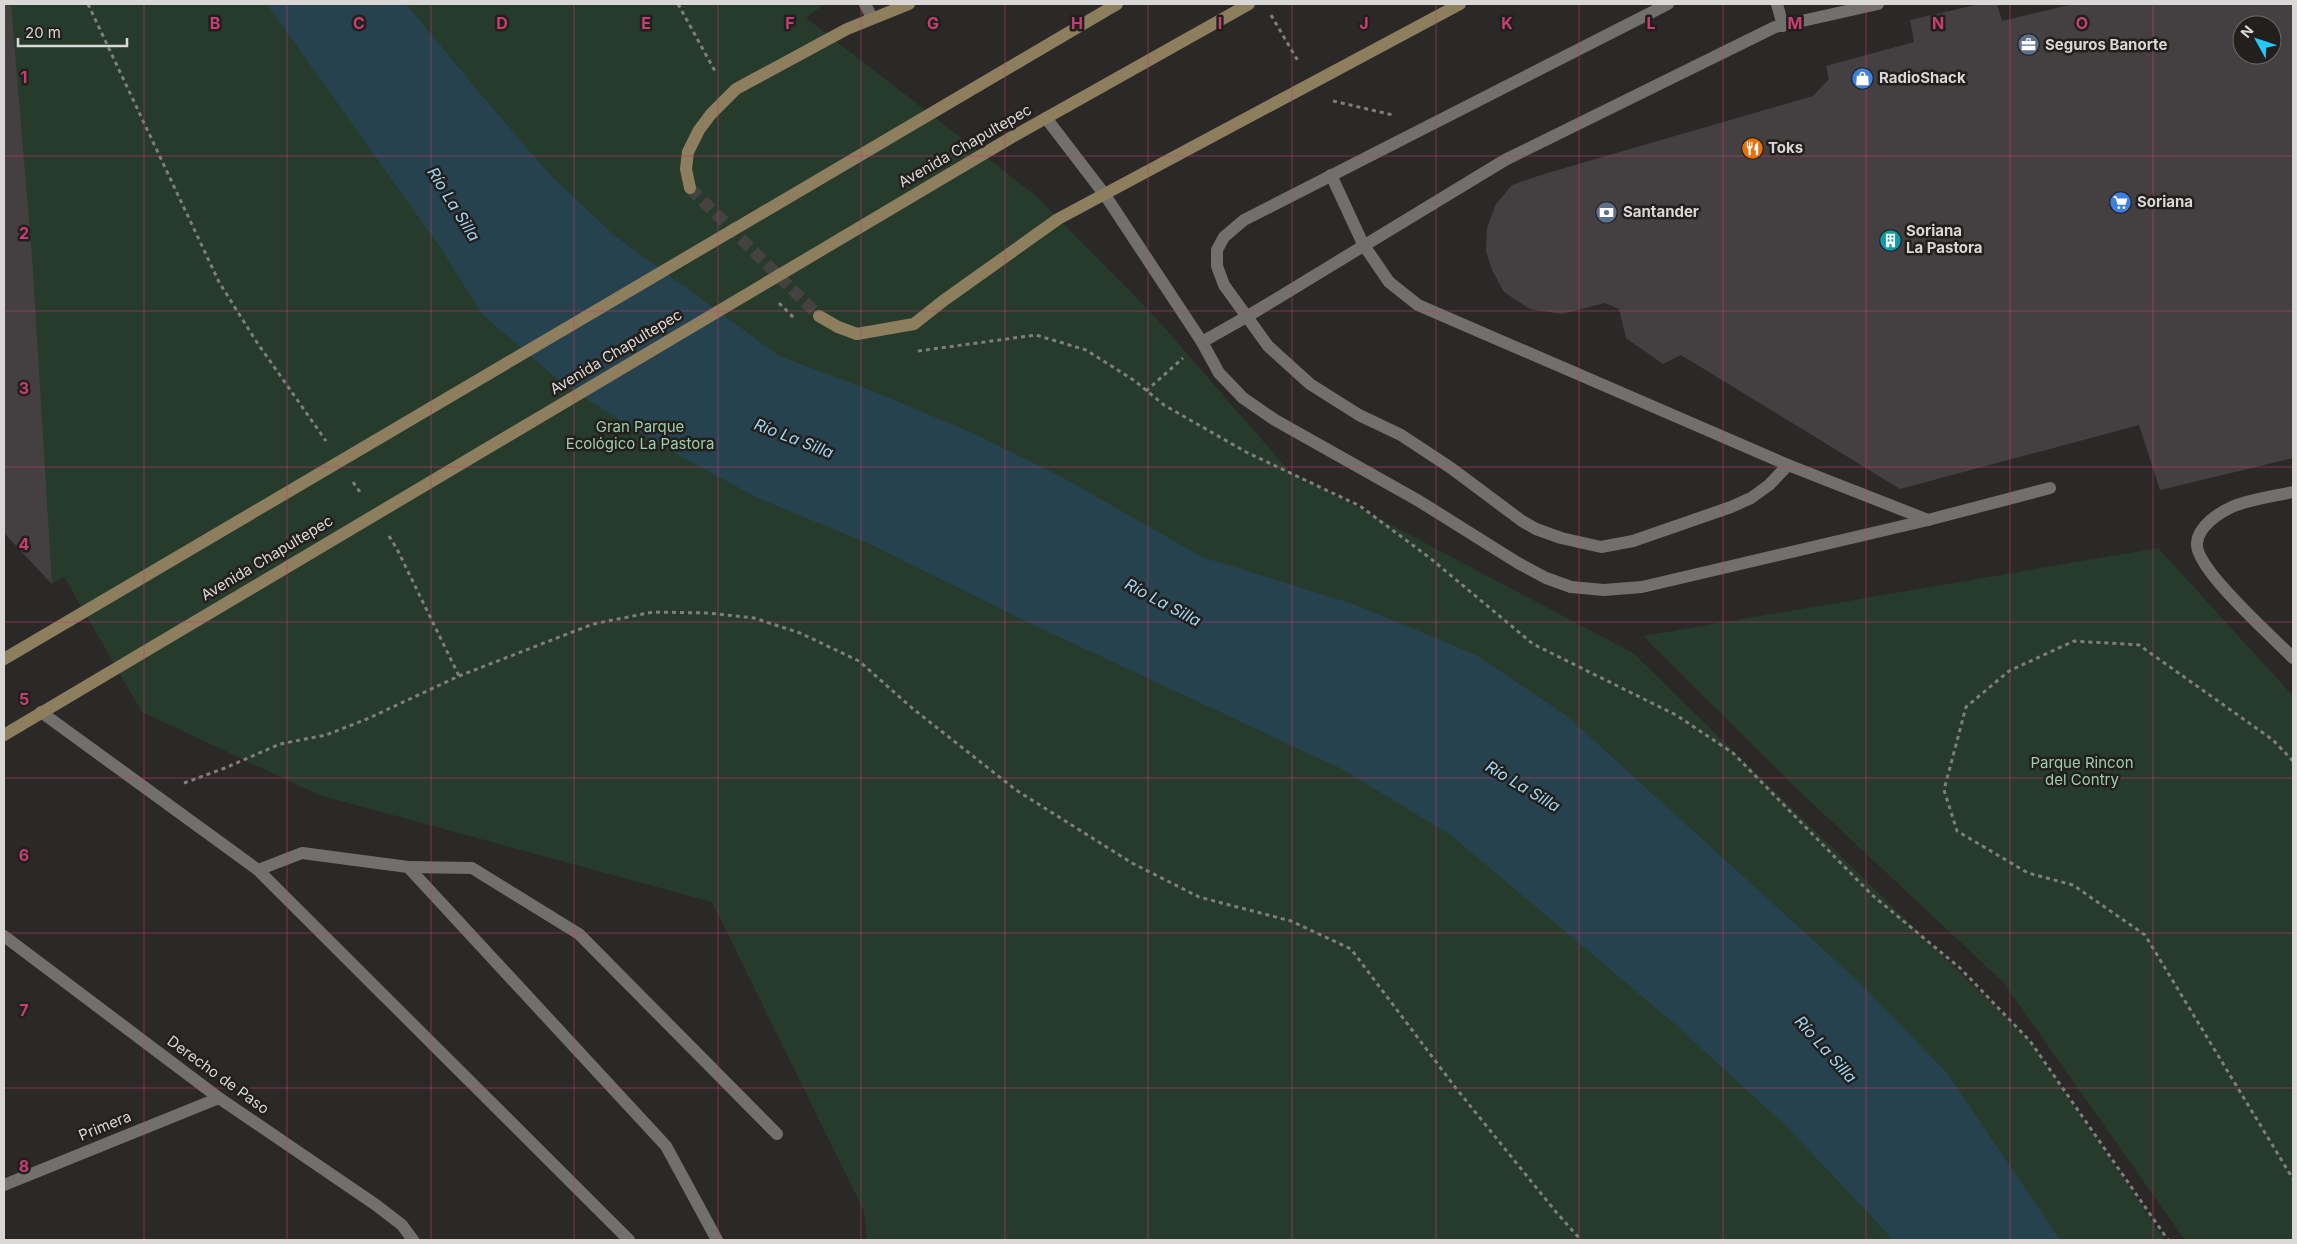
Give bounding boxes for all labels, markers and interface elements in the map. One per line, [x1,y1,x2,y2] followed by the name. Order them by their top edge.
[210,13,220,33] text: B
[353,13,365,33] text: C
[496,13,508,33] text: D
[641,13,651,33] text: E
[785,13,795,33] text: F
[927,13,939,33] text: G
[1071,13,1083,33] text: H
[1218,13,1222,33] text: I
[1359,13,1369,33] text: J
[1501,13,1513,33] text: K
[1646,13,1656,33] text: L
[1788,13,1802,33] text: M
[1932,13,1944,33] text: N
[2076,13,2088,33] text: O
[18,15,126,47] scale bar
[2232,15,2282,65] north arrow
[2237,22,2257,41] text: N
[25,23,61,42] text: 20 m
[2017,33,2041,57] office icon: Seguros Banorte
[2045,35,2167,54] place label: Seguros Banorte
[1851,66,1875,90] shop icon: RadioShack
[21,67,27,87] text: 1
[1879,68,1966,87] place label: RadioShack
[895,100,1035,191] street label: Avenida Chapultepec
[1740,136,1764,160] restaurant icon: Toks
[1768,138,1803,157] place label: Toks
[423,163,485,245] water label: Río La Silla
[2109,190,2133,214] supermarket icon: Soriana
[2137,192,2193,211] place label: Soriana
[1595,200,1619,224] bank icon: Santander
[1623,202,1699,221] place label: Santander
[1906,221,1983,257] place label: Soriana La Pastora
[19,223,29,243] text: 2
[1878,228,1902,252] building icon: Soriana La Pastora
[546,305,685,399] street label: Avenida Chapultepec
[19,378,29,398] text: 3
[752,414,837,462] water label: Río La Silla
[566,417,714,453] park label: Gran Parque Ecológico La Pastora
[197,511,336,605] street label: Avenida Chapultepec
[19,534,30,554] text: 4
[1122,574,1205,630] water label: Río La Silla
[19,689,29,709] text: 5
[2031,753,2134,789] park label: Parque Rincon del Contry
[1482,756,1564,816] water label: Río La Silla
[19,845,29,865] text: 6
[19,1000,29,1020] text: 7
[1791,1011,1861,1087] water label: Río La Silla
[164,1031,273,1118] street label: Derecho de Paso
[76,1106,134,1145] street label: Primera
[19,1156,29,1176] text: 8

